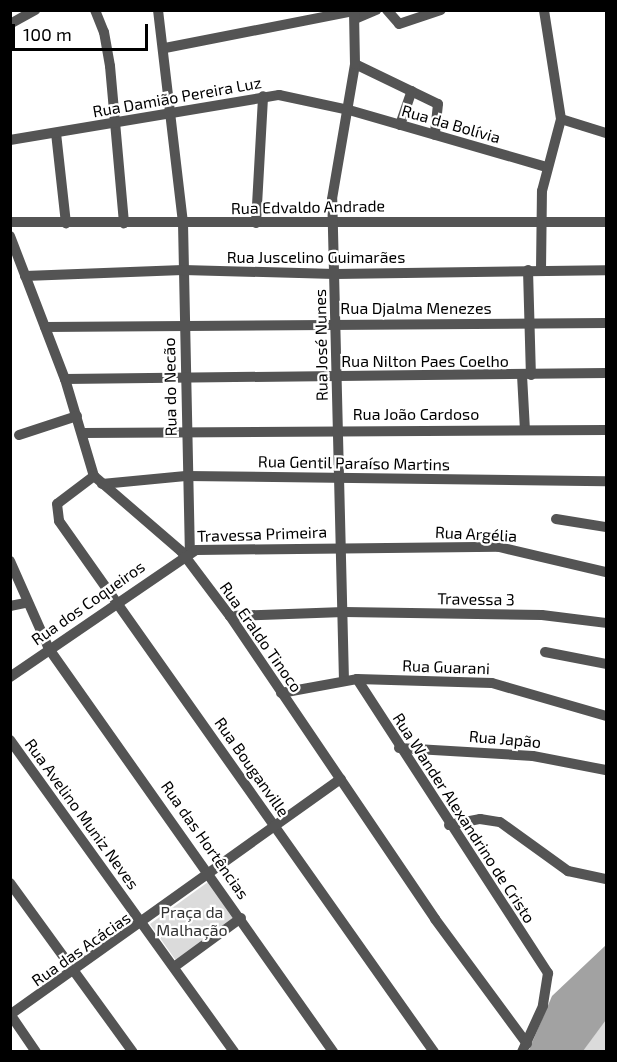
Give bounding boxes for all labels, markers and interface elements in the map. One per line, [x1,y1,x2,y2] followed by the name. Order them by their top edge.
[15,12,152,50] scale bar
[23,23,72,45] text: 100 m
[91,73,263,121] street label: Rua Damião Pereira Luz
[399,101,503,147] street label: Rua da Bolívia
[231,196,385,218] street label: Rua Edvaldo Andrade
[227,247,405,267] street label: Rua Juscelino Guimarães
[310,289,332,401] street label: Rua José Nunes
[340,298,492,318] street label: Rua Djalma Menezes
[160,337,180,437] street label: Rua do Necão
[341,351,509,371] street label: Rua Nilton Paes Coelho
[353,404,479,424] street label: Rua João Cardoso
[258,452,450,474] street label: Rua Gentil Paraíso Martins
[197,522,327,546] street label: Travessa Primeira
[434,522,518,546] street label: Rua Argélia
[28,557,148,649] street label: Rua dos Coqueiros
[216,578,306,696] street label: Rua Eraldo Tinoco
[437,589,515,609] street label: Travessa 3
[402,656,490,678] street label: Rua Guarani
[389,709,539,927] street label: Rua Wander Alexandrino de Cristo
[211,714,293,820] street label: Rua Bouganville
[468,726,542,752] street label: Rua Japão
[21,735,143,893] street label: Rua Avelino Muniz Neves
[157,777,253,903] street label: Rua das Hortências
[156,902,228,940] park label: Praça da Malhação
[28,908,134,990] street label: Rua das Acácias

